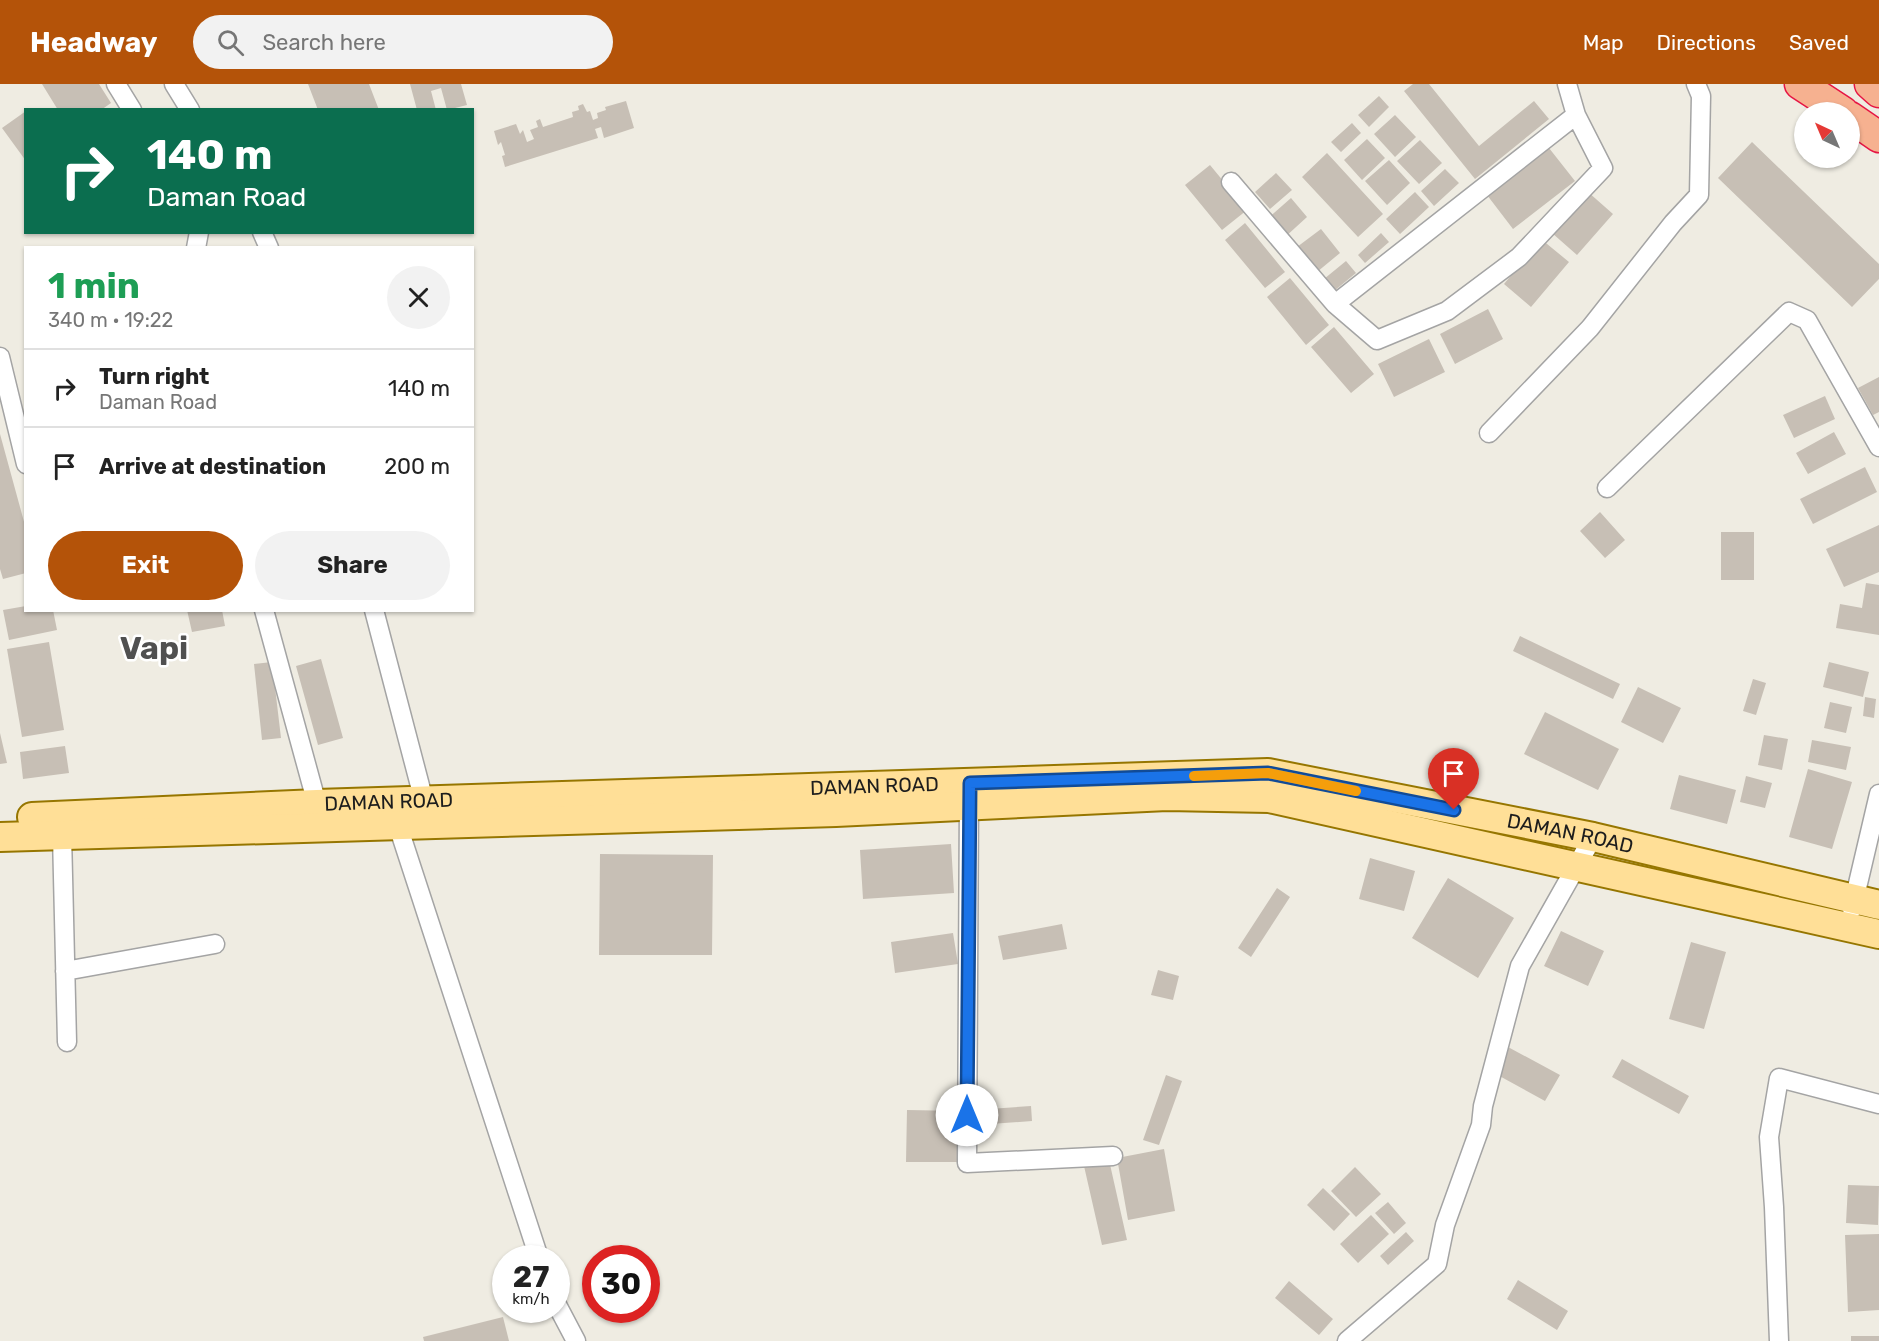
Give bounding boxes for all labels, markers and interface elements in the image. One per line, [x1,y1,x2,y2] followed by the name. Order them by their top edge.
[193,15,613,69] search box
[30,26,157,59] text: Headway
[214,26,247,59] icon: search
[262,29,386,56] text: Search here
[1583,30,1624,55] text: Map
[1657,30,1756,55] text: Directions
[1789,30,1849,55] text: Saved
[1794,102,1860,168] north arrow
[1794,102,1860,168] map controls
[147,130,273,180] text: 140 m
[48,132,126,210] icon: right
[147,181,306,213] text: Daman Road
[48,264,140,307] text: 1 min
[387,266,450,329] button: close
[48,308,173,332] text: 340 m · 19:22
[99,363,209,390] text: Turn right
[48,372,81,405] icon: right
[388,375,450,402] text: 140 m
[99,390,217,414] text: Daman Road
[48,450,81,483] icon: arrive
[99,453,326,480] text: Arrive at destination
[384,453,450,480] text: 200 m
[48,531,243,600] button: Exit
[255,531,450,600] button: Share
[120,629,188,667] district label: Vapi
[1428,748,1479,810] pin
[1437,757,1470,790] icon: arrive
[810,772,939,800] street label: DAMAN ROAD
[324,788,453,816] street label: DAMAN ROAD
[1505,808,1636,858] street label: DAMAN ROAD
[935,1083,999,1147] position arrow
[582,1245,660,1323] speed limit sign: 30
[513,1259,549,1295] text: 27
[512,1290,550,1308] text: km/h

